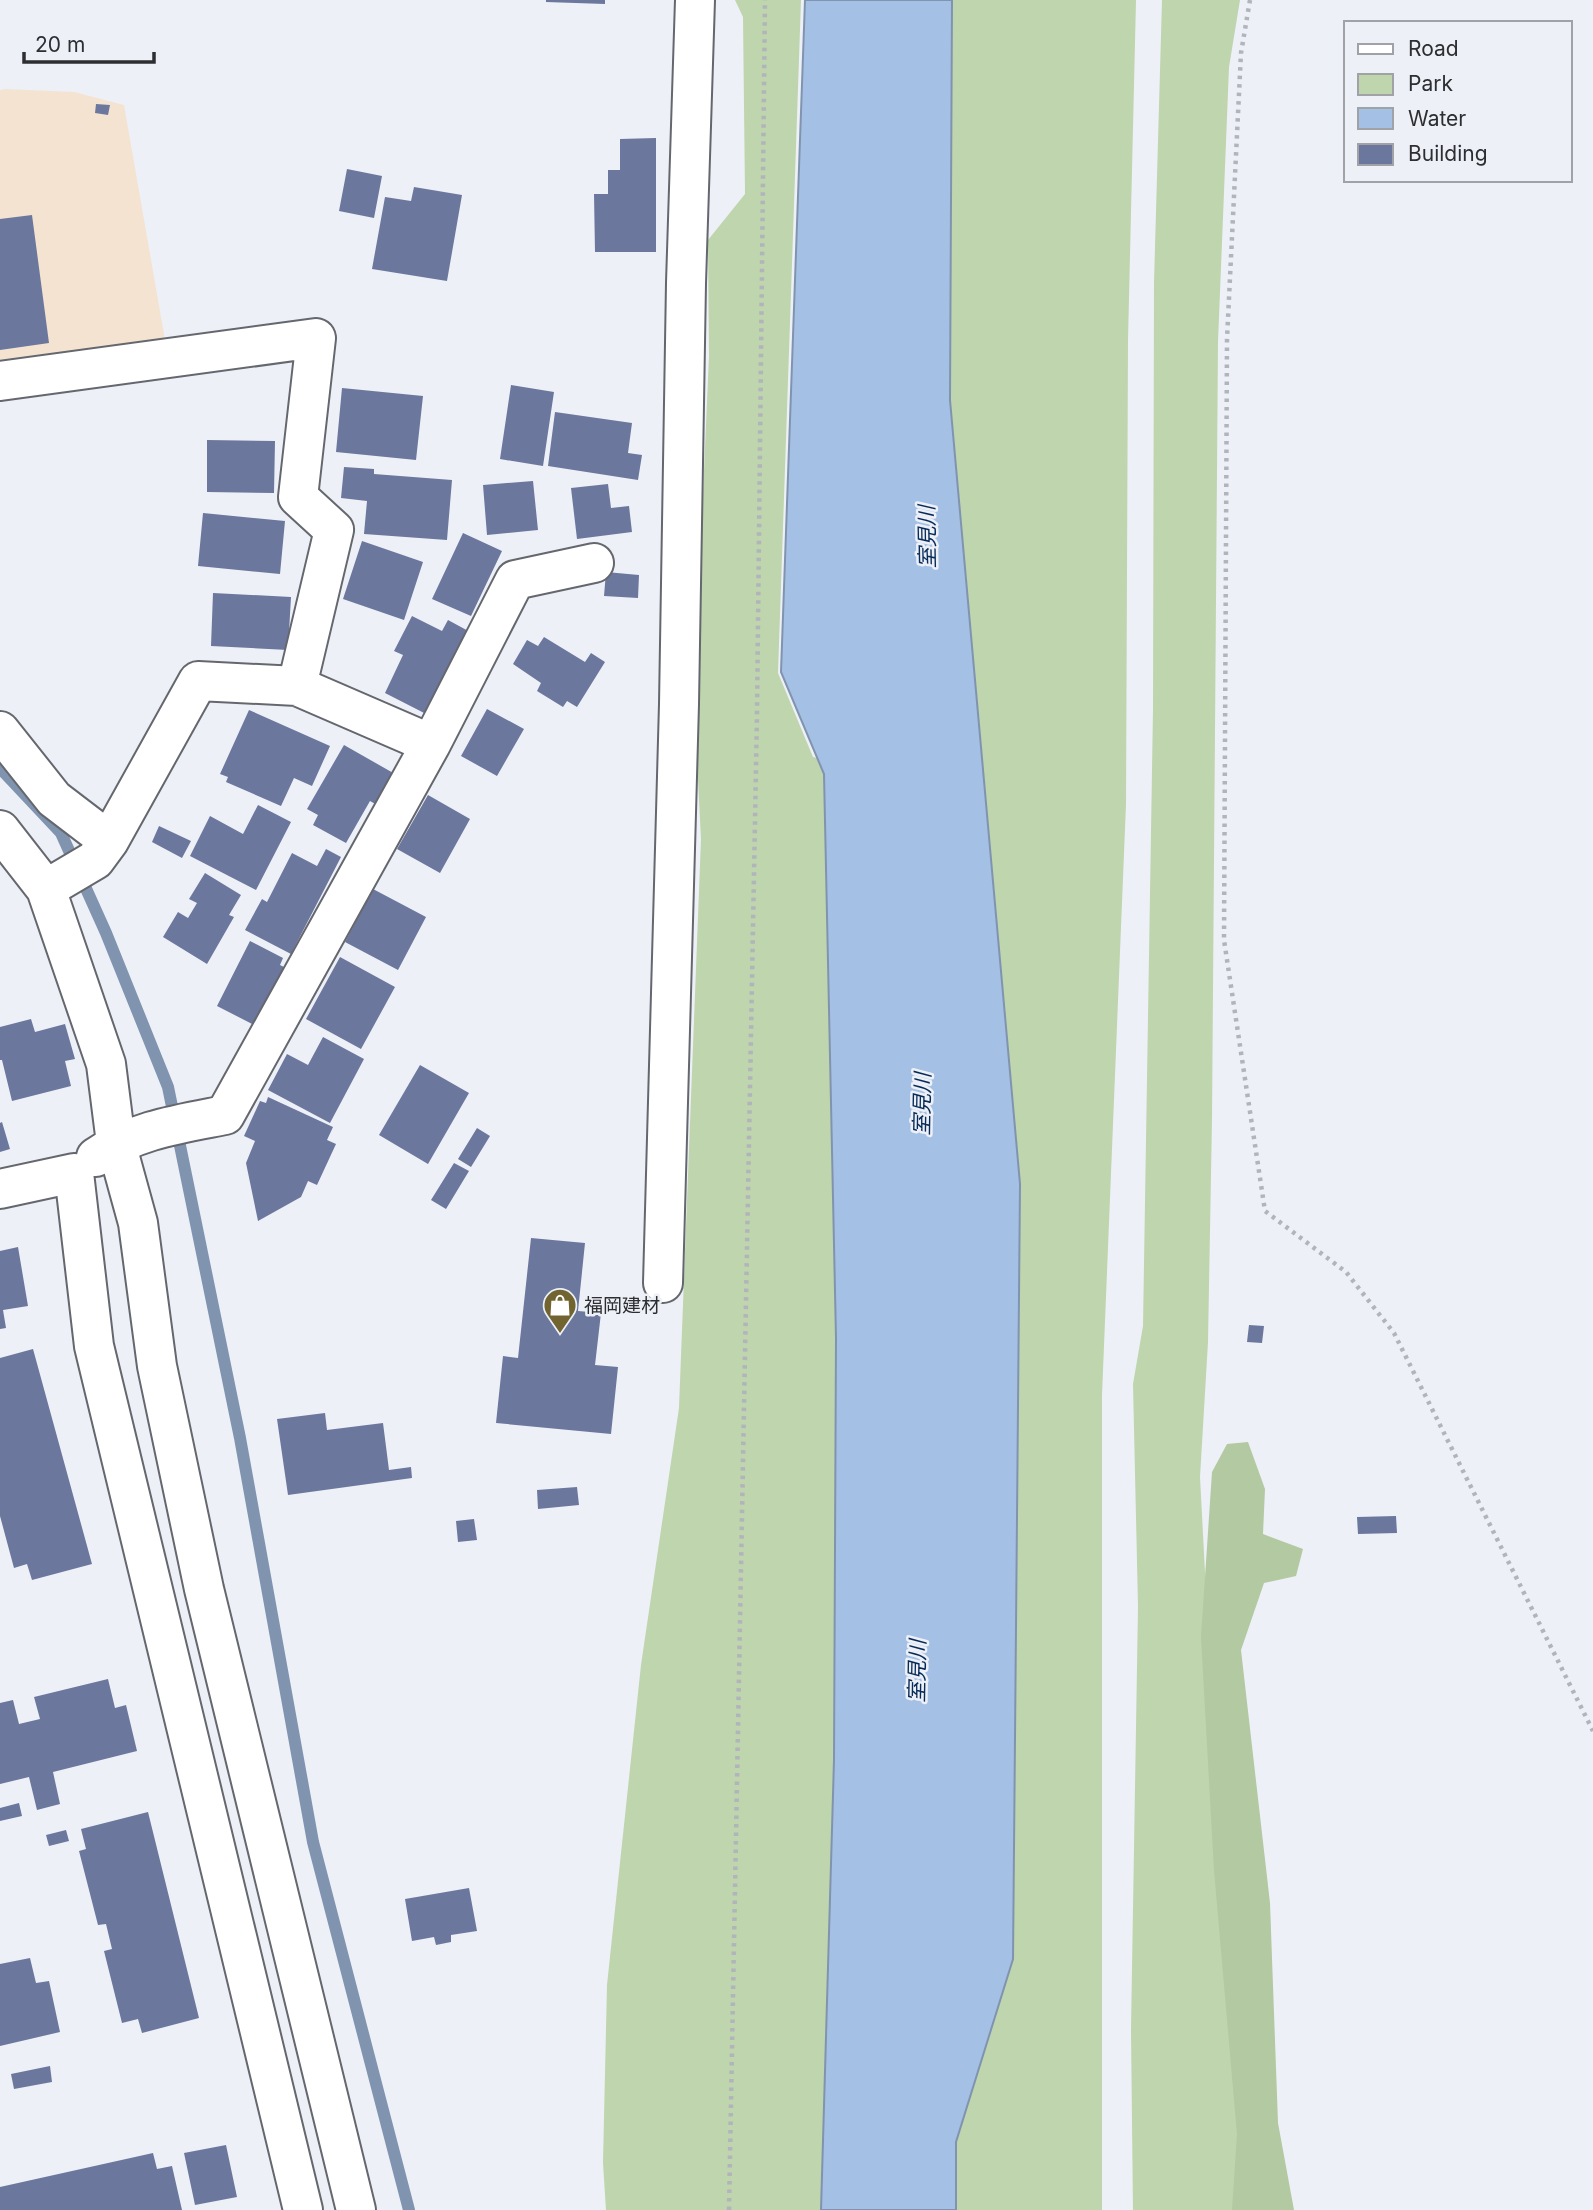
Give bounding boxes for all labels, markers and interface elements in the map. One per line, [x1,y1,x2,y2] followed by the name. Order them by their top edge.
[24,21,154,65] scale bar
[1344,21,1572,182] legend
[35,32,85,57] text: 20 m
[1408,36,1459,61] text: Road
[1408,71,1453,96] text: Park
[1408,106,1466,131] text: Water
[1408,141,1488,166] text: Building
[914,503,940,569] water label: 室見川
[909,1070,935,1136] water label: 室見川
[541,1286,579,1335] shop icon: 福岡建材
[584,1294,660,1317] place label: 福岡建材
[904,1637,930,1703] water label: 室見川

